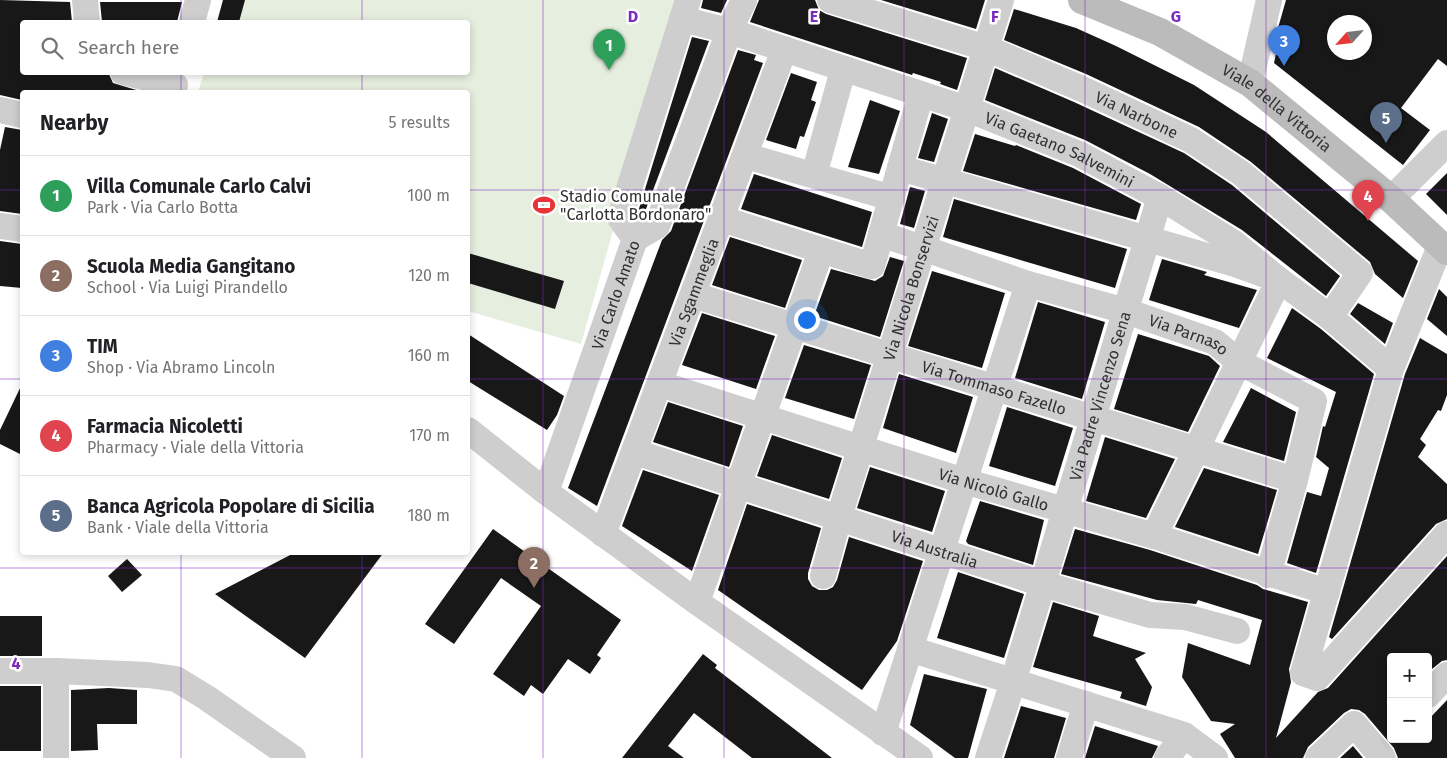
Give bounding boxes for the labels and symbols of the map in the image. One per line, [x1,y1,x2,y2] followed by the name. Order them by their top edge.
[628,7,638,26] text: D
[810,7,818,26] text: E
[991,7,999,26] text: F
[1171,7,1181,26] text: G
[1327,15,1372,60] north arrow
[1268,25,1300,66] pin: 3
[593,29,625,70] pin: 1
[1219,60,1336,156] street label: Viale della Vittoria
[1092,87,1181,142] street label: Via Narbone
[1370,102,1402,143] pin: 5
[982,108,1138,191] street label: Via Gaetano Salvemini
[1352,180,1384,221] pin: 4
[560,187,711,224] place label: Stadio Comunale "Carlotta Bordonaro"
[531,192,557,218] sports icon: Stadio Comunale "Carlotta Bordonaro"
[879,213,942,363] street label: Via Nicola Bonservizi
[664,235,722,349] street label: Via Sgammeglia
[587,238,643,352] street label: Via Carlo Amato
[794,307,820,333] your location
[1065,309,1134,483] street label: Via Padre Vincenzo Sena
[1146,310,1233,359] street label: Via Parnaso
[920,356,1069,419] street label: Via Tommaso Fazello
[936,464,1051,515] street label: Via Nicolò Gallo
[889,526,981,572] street label: Via Australia
[518,547,550,588] pin: 2
[11,654,21,673] text: 4

